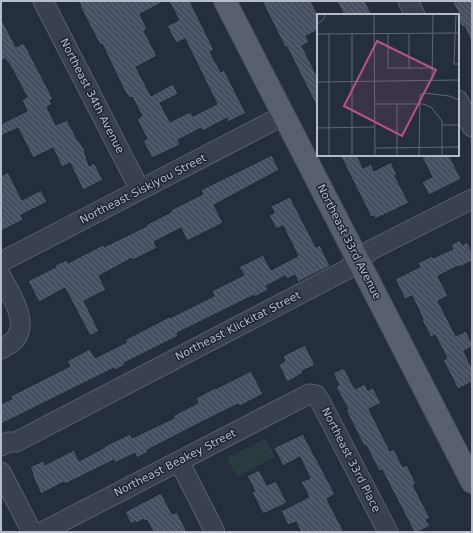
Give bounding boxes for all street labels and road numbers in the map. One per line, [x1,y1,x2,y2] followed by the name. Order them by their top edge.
[57,36,127,156] street label: Northeast 34th Avenue
[78,151,209,227] street label: Northeast Siskiyou Street
[314,182,384,302] street label: Northeast 33rd Avenue
[173,288,303,363] street label: Northeast Klickitat Street
[319,405,383,515] street label: Northeast 33rd Place
[112,426,239,499] street label: Northeast Beakey Street

